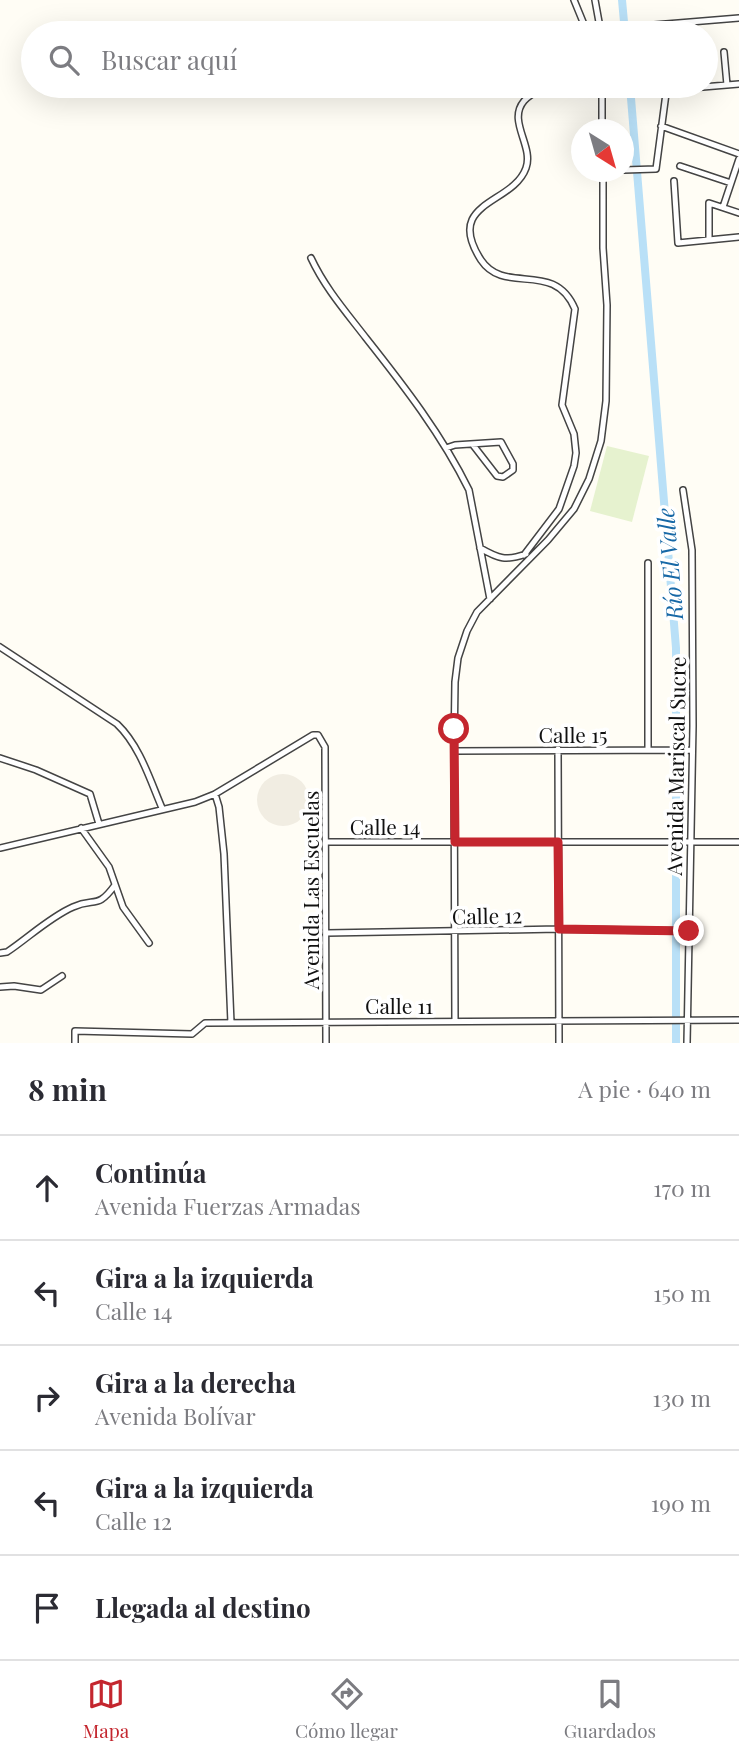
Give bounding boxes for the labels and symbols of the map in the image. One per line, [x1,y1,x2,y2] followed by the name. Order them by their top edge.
[571,119,634,182] north arrow
[649,506,689,622] water label: Río El Valle
[659,656,691,877] street label: Avenida Mariscal Sucre
[438,713,469,744] route start
[539,720,607,748] street label: Calle 15
[296,791,324,990] street label: Avenida Las Escuelas
[350,812,420,840] street label: Calle 14
[452,900,522,930] street label: Calle 12
[673,915,704,946] route end
[365,991,433,1019] street label: Calle 11

